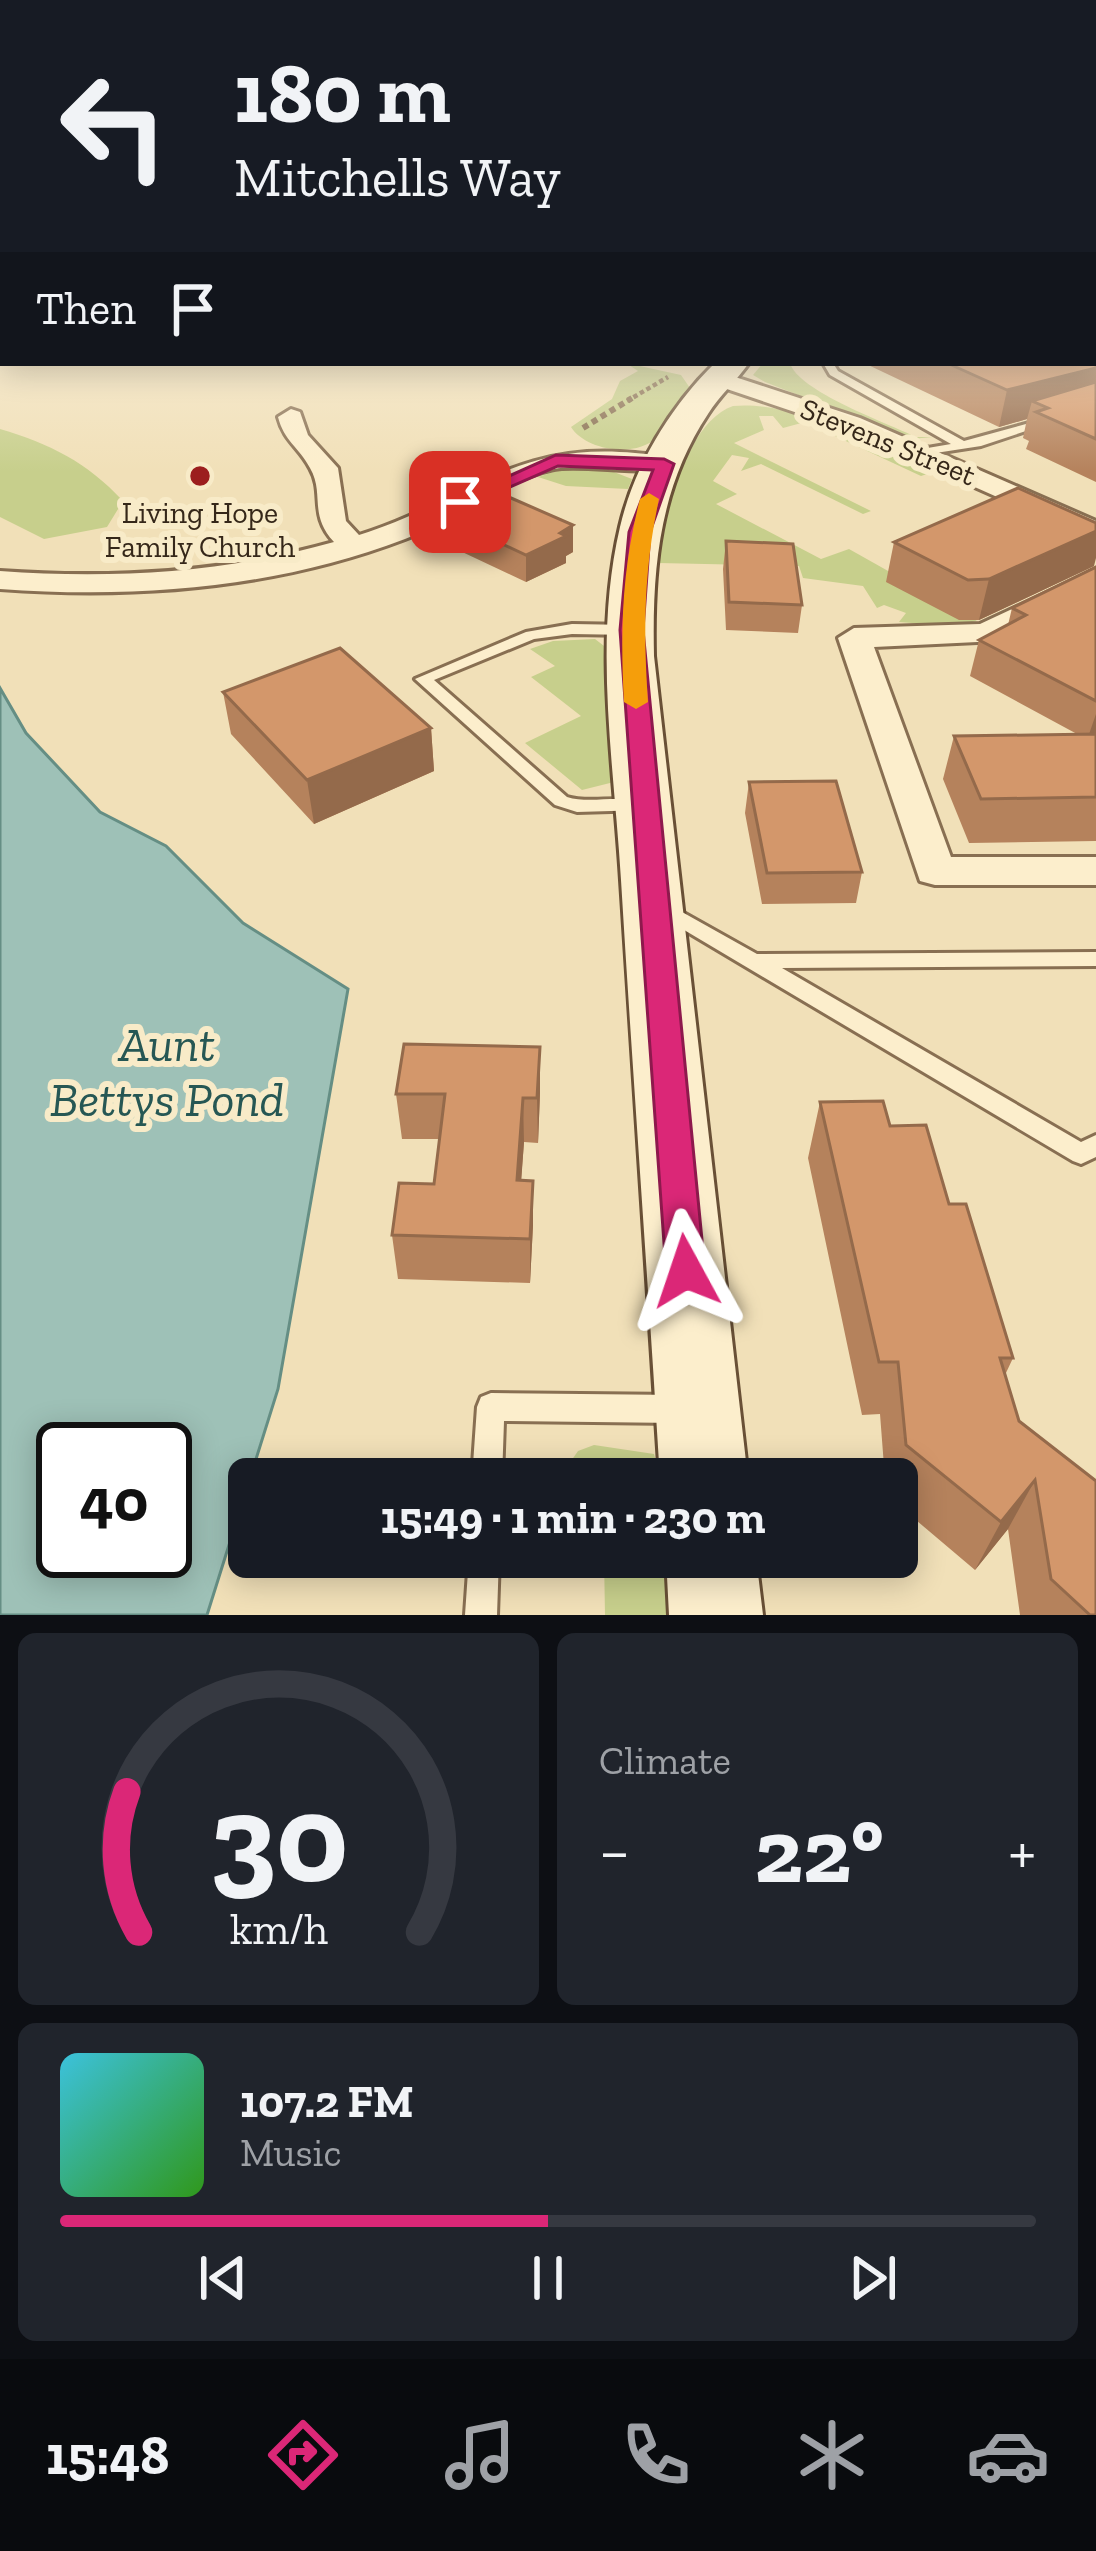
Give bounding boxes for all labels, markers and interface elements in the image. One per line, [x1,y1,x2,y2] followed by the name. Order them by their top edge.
[234,43,451,144] text: 180 m
[36,48,192,204] icon: left
[234,145,561,210] text: Mitchells Way
[160,276,226,342] icon: arrive
[36,282,136,336] text: Then
[795,391,981,493] street label: Stevens Street
[409,451,511,553] pin
[187,463,213,489] marker: Living Hope Family Church
[427,469,493,535] icon: arrive
[105,495,295,565] place label: Living Hope Family Church
[50,1016,284,1128] water label: Aunt Bettys Pond
[623,1208,749,1334] position arrow
[36,1422,192,1578] speed limit sign: 40
[381,1491,765,1545] text: 15:49 · 1 min · 230 m
[599,1737,731,1784] text: Climate
[209,1763,348,1913] text: 30
[754,1797,884,1905] text: 22°
[599,1812,630,1891] text: −
[1008,1812,1036,1891] text: +
[230,1904,327,1955] text: km/h
[240,2075,414,2129] text: 107.2 FM
[240,2129,342,2176] text: Music
[190,2245,256,2311] icon: previous
[515,2245,581,2311] icon: pause
[840,2245,906,2311] icon: next
[261,2413,345,2497] icon: directions
[438,2413,522,2497] icon: music
[614,2413,698,2497] icon: phone
[790,2413,874,2497] icon: climate
[966,2413,1050,2497] icon: car
[46,2423,169,2488] text: 15:48

